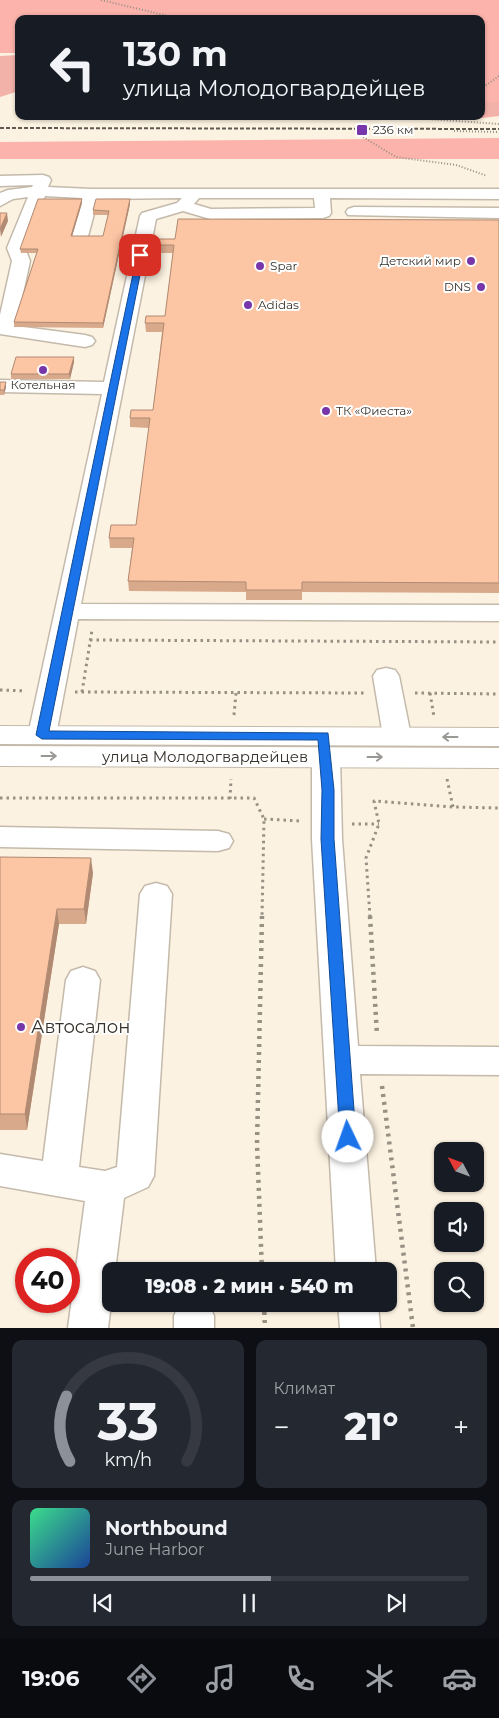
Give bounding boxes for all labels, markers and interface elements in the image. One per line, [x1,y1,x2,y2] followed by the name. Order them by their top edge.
[123,32,228,75] text: 130 m
[40,35,105,100] icon: left
[123,75,425,102] text: улица Молодогвардейцев
[373,122,414,137] place label: 236 км
[355,123,369,137] marker: 236 км
[119,234,161,276] pin
[126,241,154,269] icon: arrive
[380,253,461,268] place label: Детский мир
[465,255,477,267] marker: Детский мир
[270,258,298,273] place label: Spar
[254,260,266,272] marker: Spar
[444,279,471,294] place label: DNS
[475,281,487,293] marker: DNS
[258,297,299,312] place label: Adidas
[242,299,254,311] marker: Adidas
[37,364,49,376] marker: Котельная
[11,377,75,392] place label: Котельная
[336,403,412,418] place label: ТК «Фиеста»
[320,405,332,417] marker: ТК «Фиеста»
[443,732,459,742] one-way arrow
[101,747,308,766] street label: улица Молодогвардейцев
[40,751,56,761] one-way arrow
[366,752,382,762] one-way arrow
[31,1016,130,1038] place label: Автосалон
[15,1021,27,1033] marker: Автосалон
[321,1110,373,1162] position arrow
[434,1142,484,1192] north arrow
[434,1142,484,1312] map controls
[434,1202,484,1252] button: sound
[15,1248,80,1313] speed limit sign: 40
[434,1262,484,1312] button: search
[145,1275,354,1298] text: 19:08 · 2 мин · 540 m
[274,1379,335,1398] text: Климат
[96,1390,158,1453] text: 33
[344,1403,398,1450] text: 21°
[274,1410,290,1444] text: −
[453,1410,469,1444] text: +
[104,1449,152,1470] text: km/h
[105,1517,228,1540] text: Northbound
[105,1540,204,1559] text: June Harbor
[89,1589,117,1617] icon: previous
[235,1589,263,1617] icon: pause
[382,1589,410,1617] icon: next
[124,1661,159,1696] icon: directions
[203,1661,238,1696] icon: music
[283,1661,318,1696] icon: phone
[362,1661,397,1696] icon: climate
[442,1661,477,1696] icon: car
[22,1665,80,1692] text: 19:06

